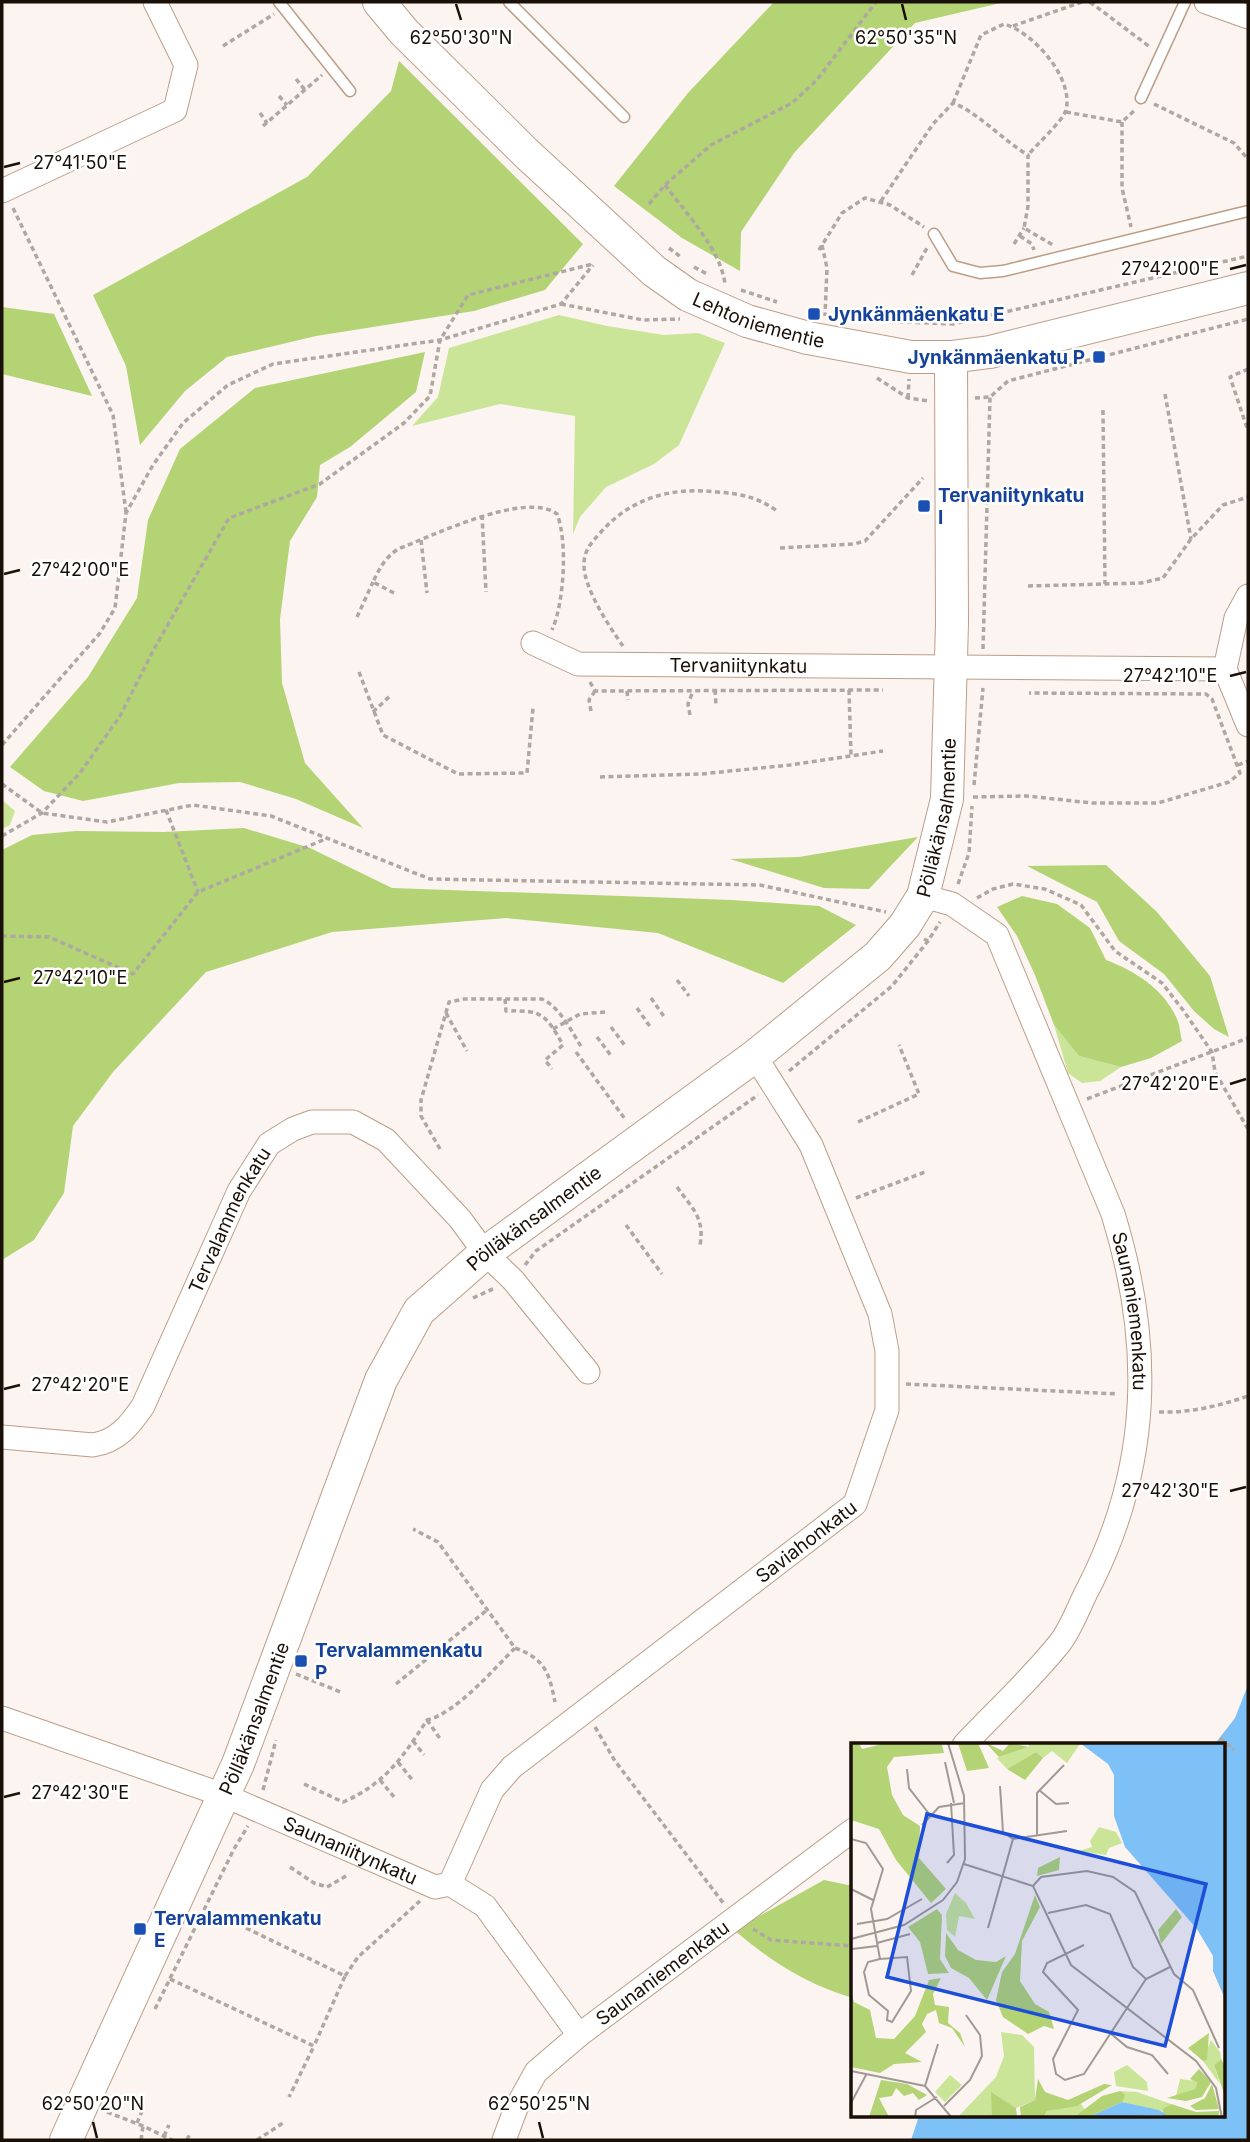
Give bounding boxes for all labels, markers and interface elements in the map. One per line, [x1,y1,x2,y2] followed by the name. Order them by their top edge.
[410,27,512,48] text: 62°50'30"N
[855,27,957,48] text: 62°50'35"N
[33,152,127,173] text: 27°41'50"E
[1121,258,1219,279] text: 27°42'00"E
[689,287,827,352] street label: Lehtoniementie
[828,303,1005,326] place label: Jynkänmäenkatu E
[806,306,822,322] marker: Jynkänmäenkatu E
[908,346,1085,369] place label: Jynkänmäenkatu P
[1091,349,1107,365] marker: Jynkänmäenkatu P
[938,484,1084,529] place label: Tervaniitynkatu I
[916,498,932,514] marker: Tervaniitynkatu I
[31,559,129,580] text: 27°42'00"E
[669,653,807,677] street label: Tervaniitynkatu
[1123,665,1217,686] text: 27°42'10"E
[912,738,960,900] street label: Pölläkänsalmentie
[33,967,127,988] text: 27°42'10"E
[1121,1073,1219,1094] text: 27°42'20"E
[184,1143,275,1296] street label: Tervalammenkatu
[462,1161,606,1275] street label: Pölläkänsalmentie
[1107,1229,1151,1391] street label: Saunaniemenkatu
[31,1374,129,1395] text: 27°42'20"E
[1121,1480,1219,1501] text: 27°42'30"E
[751,1496,861,1587] street label: Saviahonkatu
[214,1639,294,1798] street label: Pölläkänsalmentie
[315,1639,483,1684] place label: Tervalammenkatu P
[293,1653,309,1669] marker: Tervalammenkatu P
[851,1743,1226,2118] inset map
[31,1782,129,1803] text: 27°42'30"E
[280,1811,421,1889] street label: Saunaniitynkatu
[154,1907,322,1952] place label: Tervalammenkatu E
[591,1915,733,2030] street label: Saunaniemenkatu
[132,1921,148,1937] marker: Tervalammenkatu E
[42,2093,144,2114] text: 62°50'20"N
[488,2093,590,2114] text: 62°50'25"N

